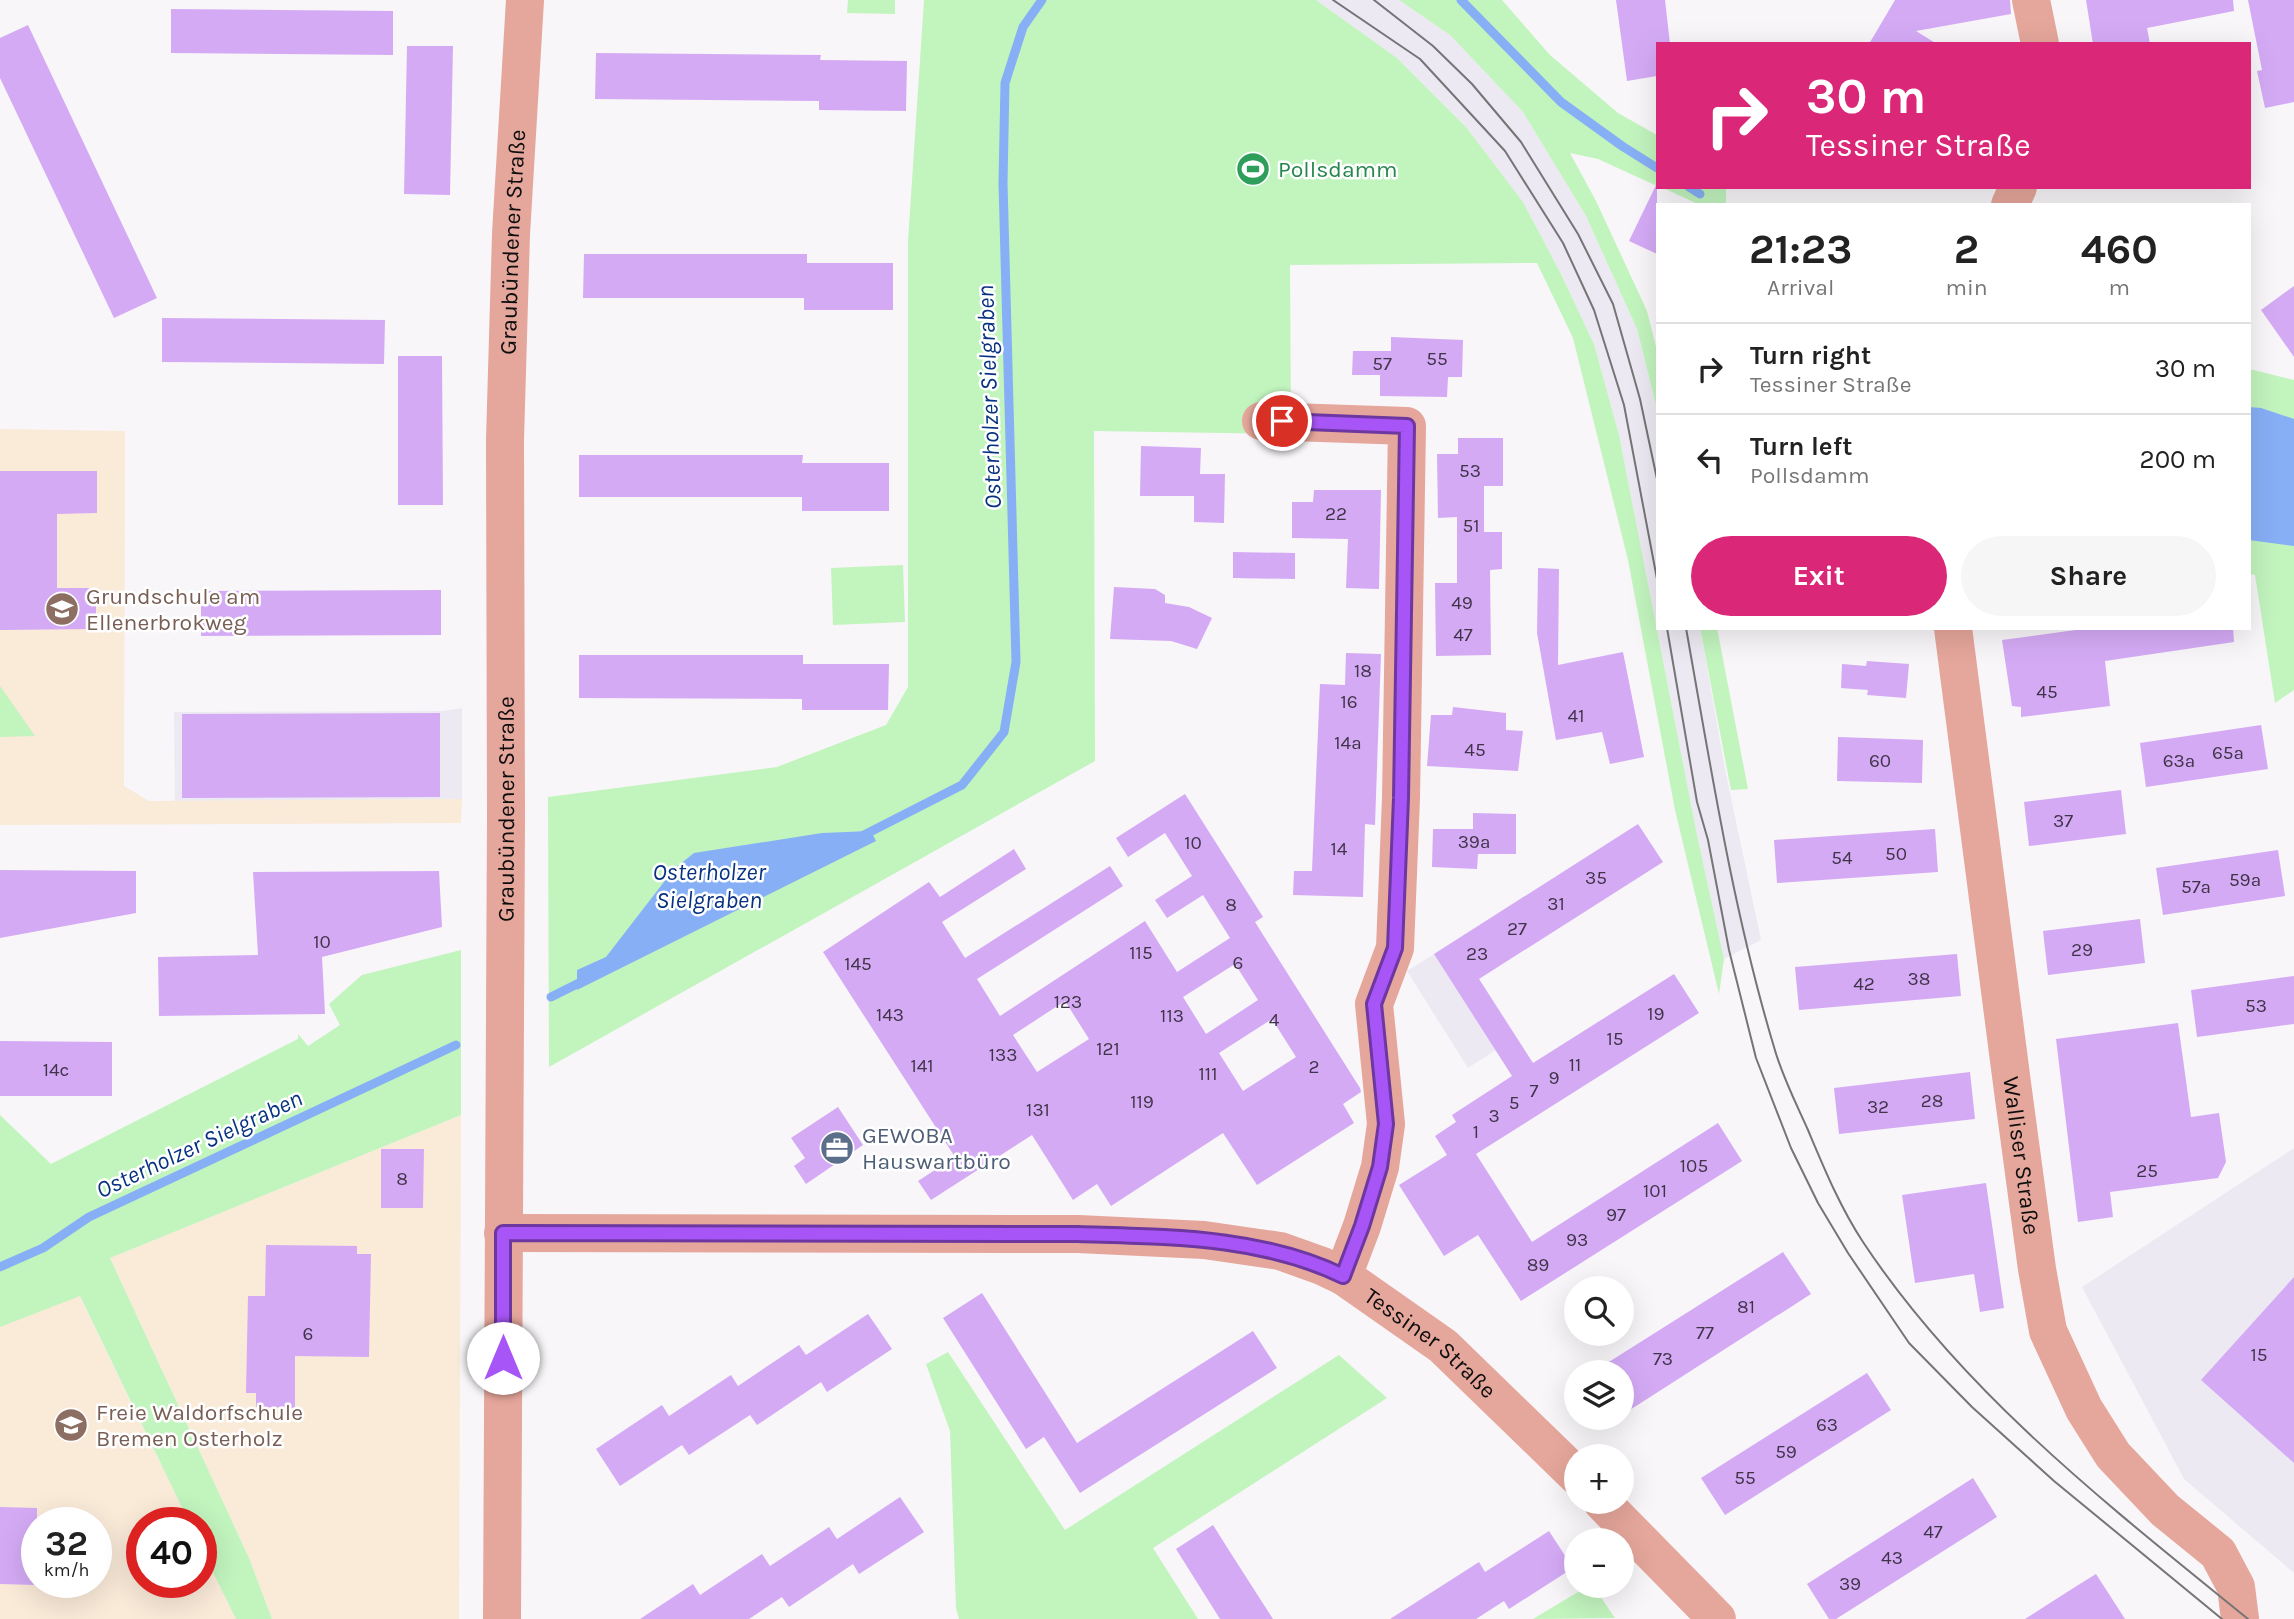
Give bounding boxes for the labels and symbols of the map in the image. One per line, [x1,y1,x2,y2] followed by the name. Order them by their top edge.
[494,129,531,355] street label: Graubündener Straße
[1234,150,1272,188] sports icon: Pollsdamm
[1278,156,1398,183] place label: Pollsdamm
[971,284,1007,510] water label: Osterholzer Sielgraben
[1426,348,1448,370] house number: 55
[1372,353,1392,375] house number: 57
[1252,391,1312,451] pin
[1459,460,1481,482] house number: 53
[1325,503,1347,525] house number: 22
[1462,515,1480,537] house number: 51
[86,583,260,636] place label: Grundschule am Ellenerbrokweg
[43,590,81,628] school or university icon: Grundschule am Ellenerbrokweg
[1451,592,1473,614] house number: 49
[1453,624,1473,646] house number: 47
[1354,660,1372,682] house number: 18
[2036,681,2058,703] house number: 45
[1340,691,1358,713] house number: 16
[492,696,520,922] street label: Graubündener Straße
[1568,705,1584,727] house number: 41
[1334,732,1362,754] house number: 14a
[1464,739,1486,761] house number: 45
[2212,742,2244,764] house number: 65a
[1869,750,1891,772] house number: 60
[2163,750,2195,772] house number: 63a
[2053,810,2073,832] house number: 37
[1458,831,1490,853] house number: 39a
[1184,832,1202,854] house number: 10
[1331,838,1348,860] house number: 14
[1885,843,1907,865] house number: 50
[1831,847,1853,869] house number: 54
[652,858,766,914] water label: Osterholzer Sielgraben
[1585,867,1607,889] house number: 35
[2229,869,2261,891] house number: 59a
[2181,876,2211,898] house number: 57a
[1547,893,1565,915] house number: 31
[1225,894,1237,916] house number: 8
[1507,918,1527,940] house number: 27
[313,931,331,953] house number: 10
[2071,939,2093,961] house number: 29
[1129,942,1153,964] house number: 115
[1466,943,1488,965] house number: 23
[1233,952,1243,974] house number: 6
[844,953,872,975] house number: 145
[1908,968,1930,990] house number: 38
[1853,973,1875,995] house number: 42
[1054,991,1082,1013] house number: 123
[2245,995,2267,1017] house number: 53
[1647,1003,1665,1025] house number: 19
[876,1004,904,1026] house number: 143
[1160,1005,1184,1027] house number: 113
[1269,1009,1280,1031] house number: 4
[1606,1028,1624,1050] house number: 15
[1096,1038,1120,1060] house number: 121
[989,1044,1017,1066] house number: 133
[1569,1054,1581,1076] house number: 11
[910,1055,934,1077] house number: 141
[1308,1056,1320,1078] house number: 2
[43,1059,69,1081] house number: 14c
[1199,1063,1217,1085] house number: 111
[1548,1067,1560,1089] house number: 9
[1997,1075,2045,1236] street label: Walliser Straße
[1530,1080,1539,1102] house number: 7
[91,1084,307,1204] water label: Osterholzer Sielgraben
[1921,1090,1943,1112] house number: 28
[1130,1091,1154,1113] house number: 119
[1509,1092,1519,1114] house number: 5
[1867,1096,1889,1118] house number: 32
[1026,1099,1050,1121] house number: 131
[1488,1105,1500,1127] house number: 3
[1473,1121,1479,1143] house number: 1
[862,1122,1011,1175] place label: GEWOBA Hauswartbüro
[818,1129,856,1167] office icon: GEWOBA Hauswartbüro
[1680,1155,1708,1177] house number: 105
[2136,1160,2158,1182] house number: 25
[396,1168,408,1190] house number: 8
[1643,1180,1667,1202] house number: 101
[1606,1204,1626,1226] house number: 97
[1566,1229,1588,1251] house number: 93
[1527,1254,1549,1276] house number: 89
[1359,1282,1502,1404] street label: Tessiner Straße
[1737,1296,1755,1318] house number: 81
[466,1321,540,1395] position arrow
[1696,1322,1714,1344] house number: 77
[303,1323,313,1345] house number: 6
[2250,1344,2268,1366] house number: 15
[1653,1348,1673,1370] house number: 73
[96,1399,303,1452] place label: Freie Waldorfschule Bremen Osterholz
[52,1406,90,1444] school or university icon: Freie Waldorfschule Bremen Osterholz
[1816,1414,1838,1436] house number: 63
[1775,1441,1797,1463] house number: 59
[1734,1467,1756,1489] house number: 55
[126,1507,217,1598] speed limit sign: 40
[1923,1521,1943,1543] house number: 47
[1881,1547,1903,1569] house number: 43
[1839,1573,1861,1595] house number: 39

